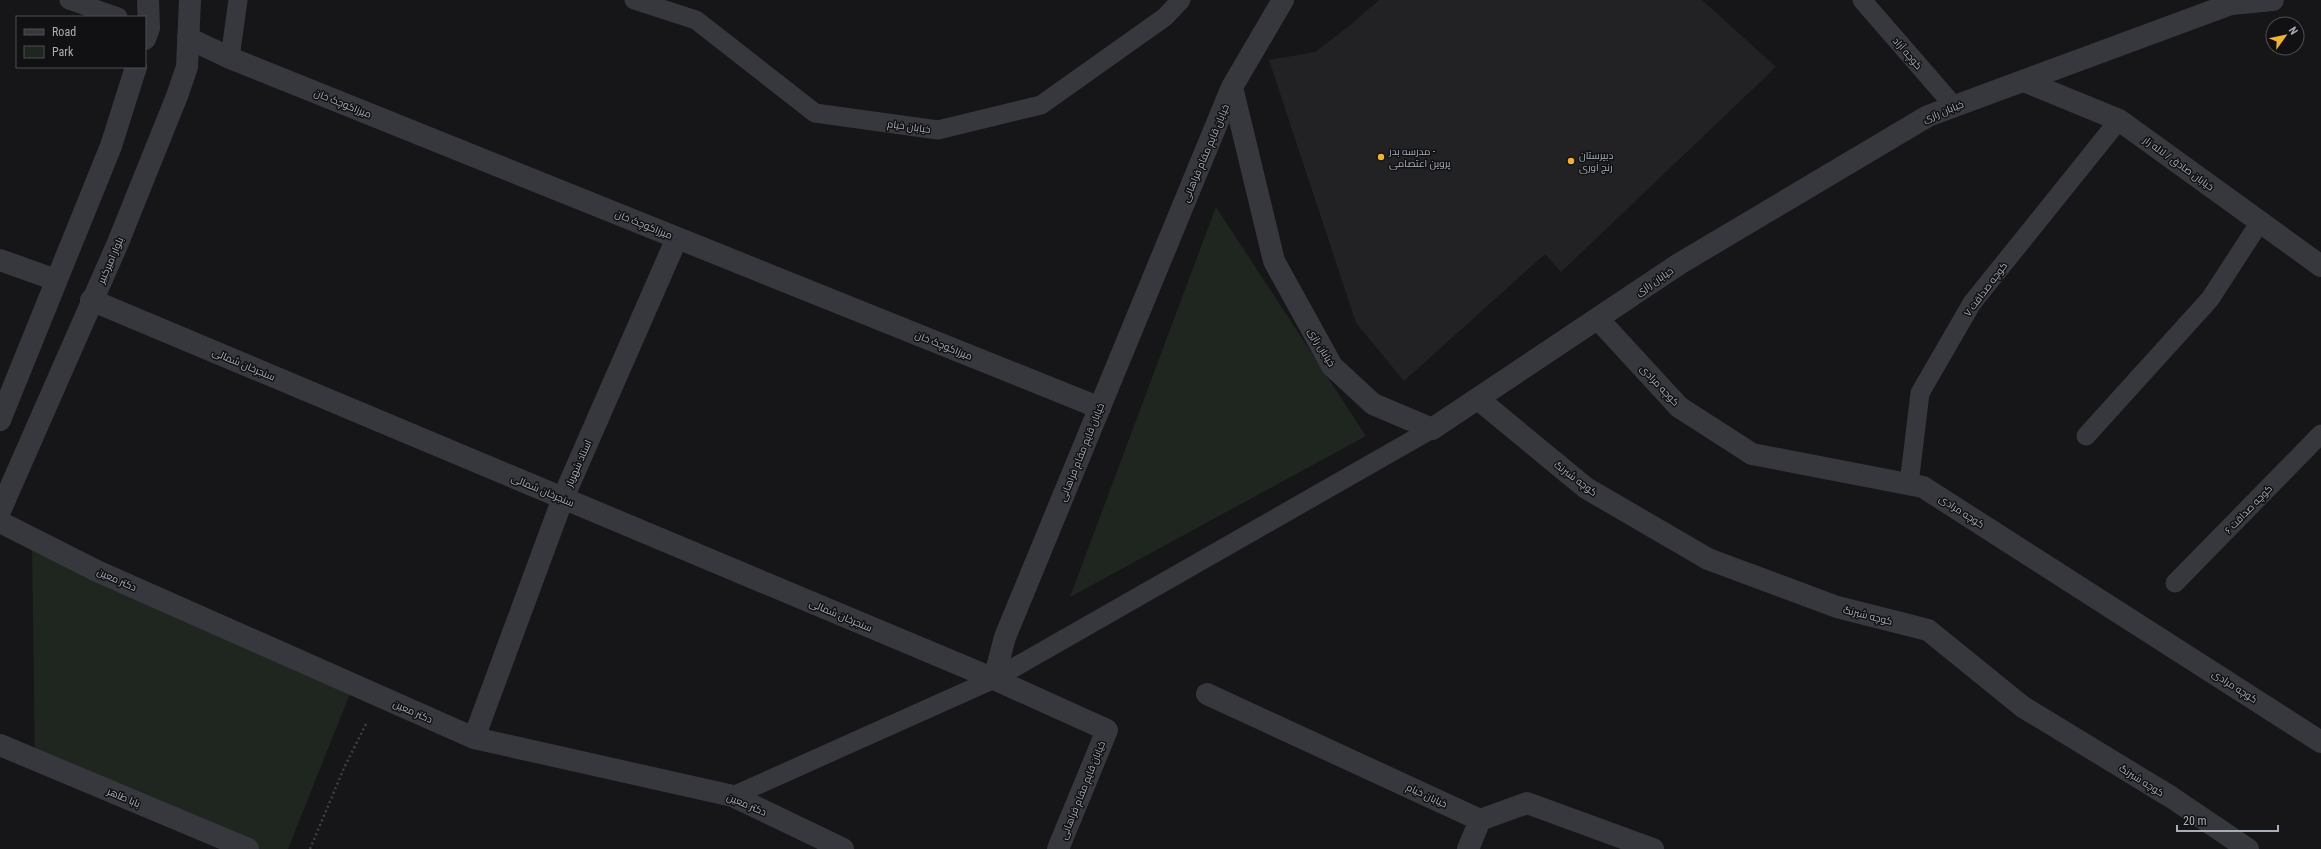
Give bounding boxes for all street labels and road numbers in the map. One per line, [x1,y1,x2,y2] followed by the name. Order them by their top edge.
[1890,35,1924,72] street label: کوچه آزاد
[312,87,373,121] street label: میرزاکوچک خان
[1921,98,1966,126] street label: خیابان رازی
[1180,103,1233,204] street label: خیابان قایم مقام فراهانی
[886,118,931,137] street label: خیابان خیام
[2140,134,2216,193] street label: خیابان صادق / لاله زار
[613,208,674,242] street label: میرزاکوچک خان
[95,235,126,286] street label: بلوار امیرکبیر
[1962,260,2010,319] street label: کوچه صداقت ۷
[1633,265,1676,299] street label: خیابان رازی
[1305,326,1337,369] street label: خیابان رازی
[913,329,974,363] street label: میرزاکوچک خان
[210,346,277,384] street label: سنجرخان شمالی
[1637,363,1681,409] street label: کوچه مرادی
[1057,401,1108,504] street label: خیابان قایم مقام فراهانی
[563,438,595,490] street label: استاد شهریار
[1552,459,1599,499] street label: کوچه شبرنگ
[509,472,576,510] street label: سنجرخان شمالی
[2222,483,2275,537] street label: کوچه صداقت ۶
[1937,493,1986,531] street label: کوچه مرادی
[95,566,138,594] street label: دکتر معین
[807,597,874,635] street label: سنجرخان شمالی
[1842,604,1894,628] street label: کوچه شبرنگ
[2210,668,2259,706] street label: کوچه مرادی
[391,698,434,726] street label: دکتر معین
[1058,739,1109,842] street label: خیابان قایم مقام فراهانی
[2117,762,2166,799] street label: کوچه شبرنگ
[1404,781,1449,811] street label: خیابان خیام
[105,785,142,809] street label: بابا طاهر
[725,791,768,819] street label: دکتر معین

